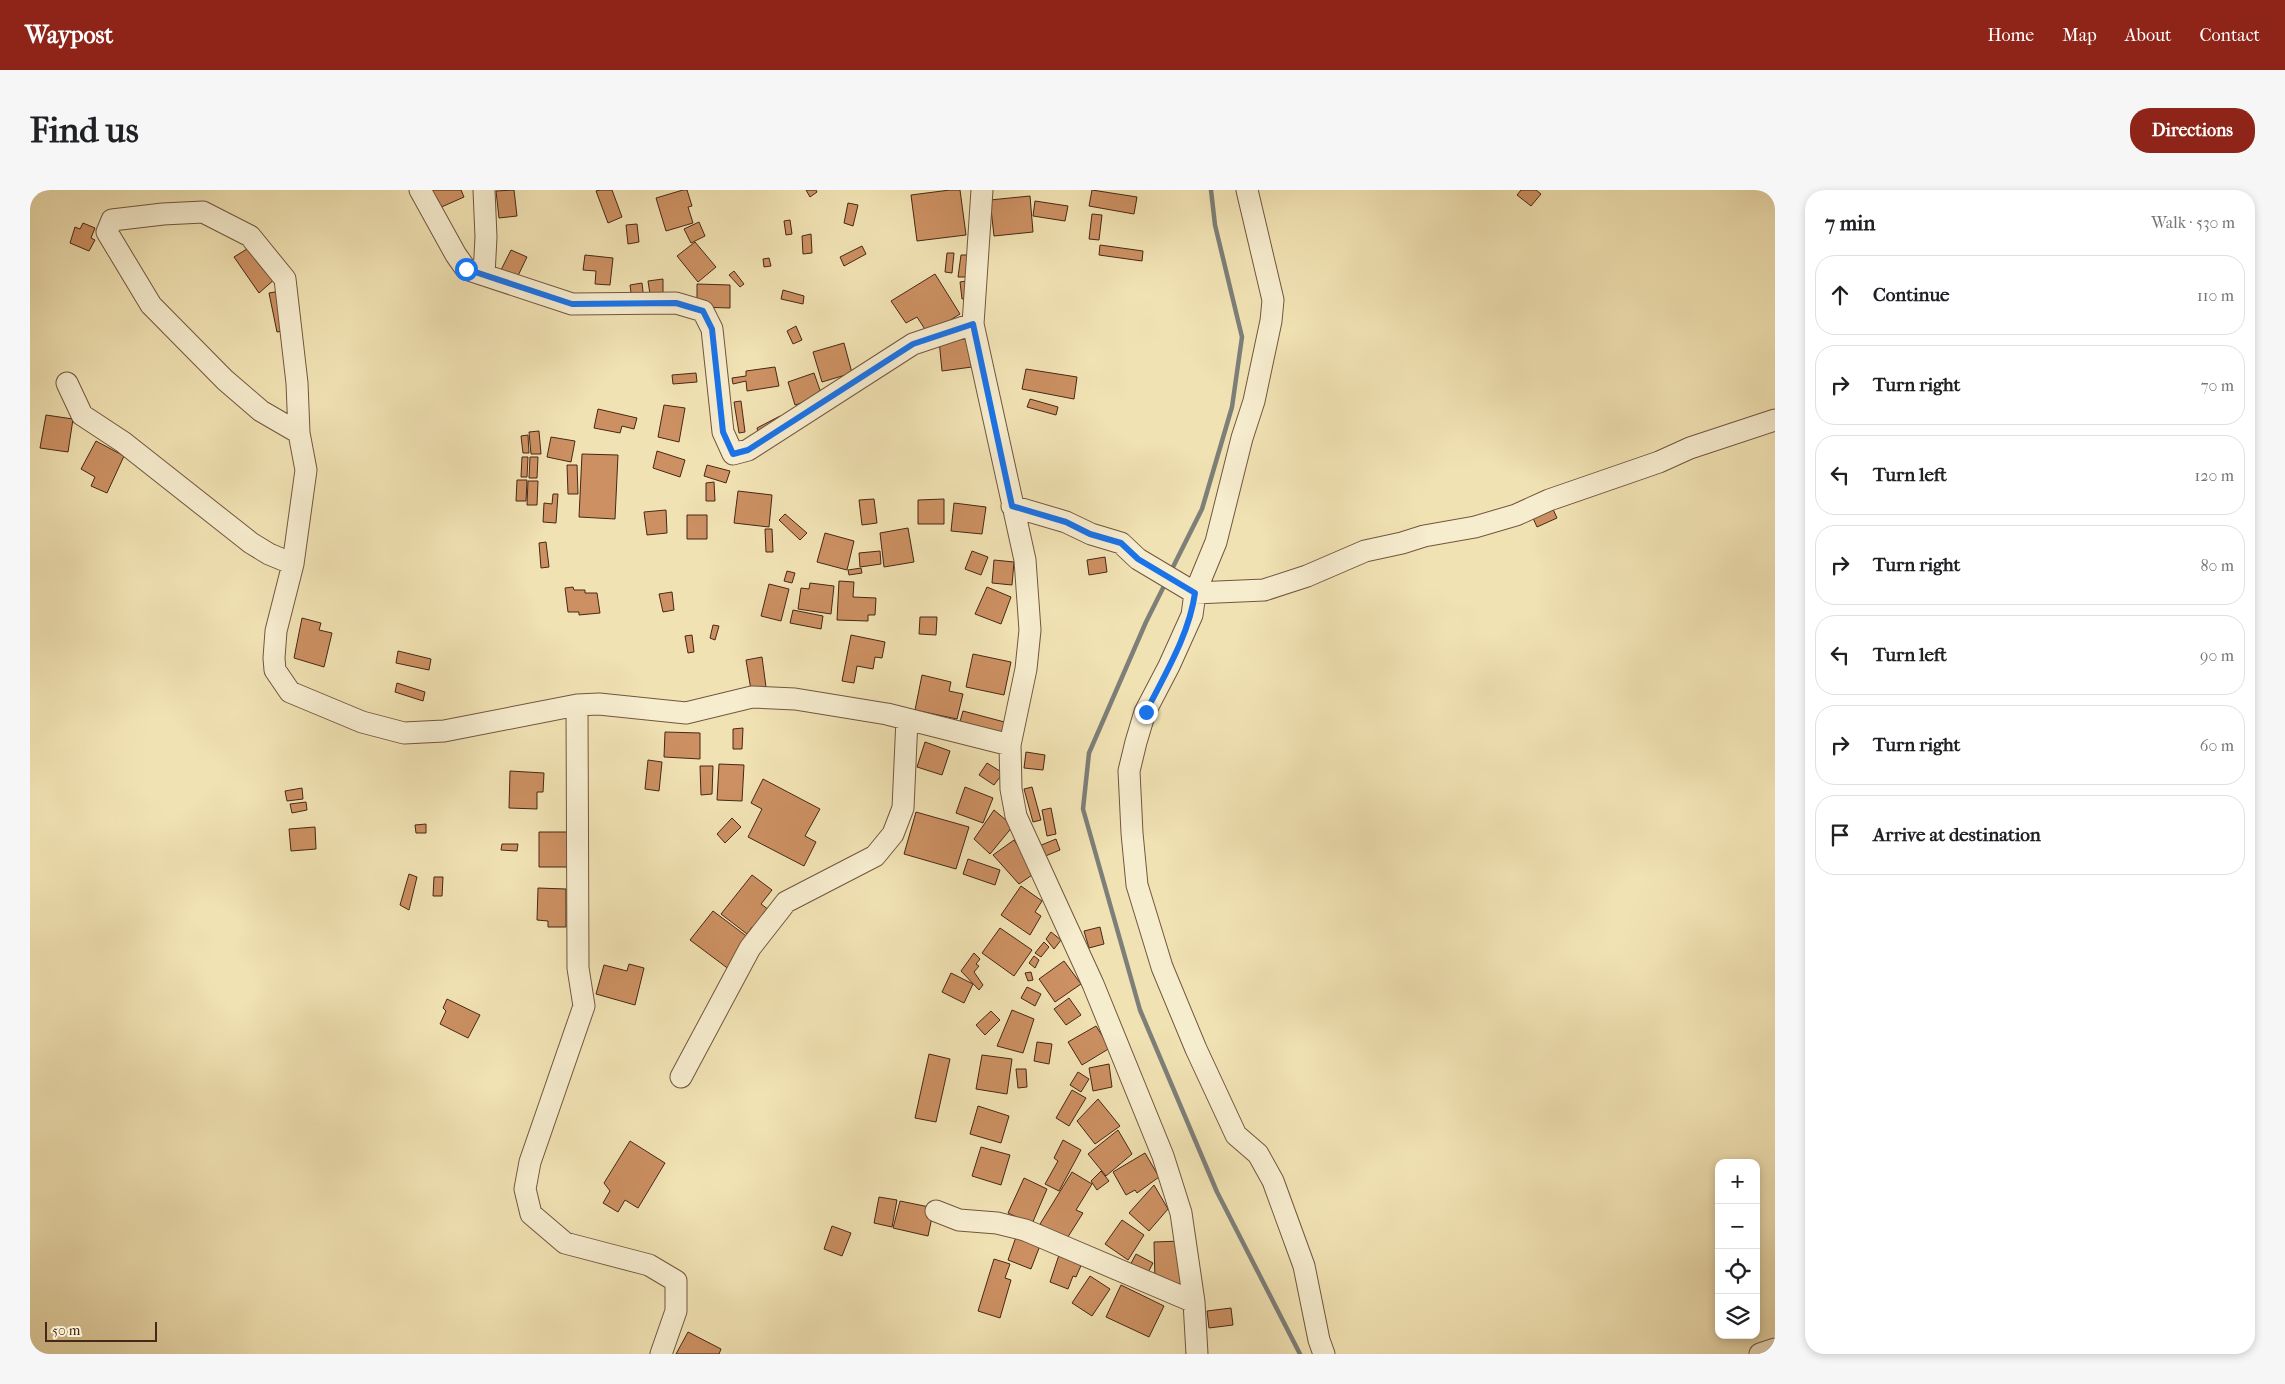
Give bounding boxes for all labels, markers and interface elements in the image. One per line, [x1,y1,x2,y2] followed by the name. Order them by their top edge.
[25,21,113,49] text: Waypost
[1987,25,2034,46] text: Home
[2062,25,2097,46] text: Map
[2125,25,2171,46] text: About
[2199,25,2260,46] text: Contact
[2130,108,2255,153] button: Directions
[30,110,139,151] text: Find us
[1825,211,1876,235] text: 7 min
[2151,213,2235,232] text: Walk · 530 m
[455,258,478,281] route start
[1826,281,1854,309] icon: ahead
[1873,284,1949,306] text: Continue
[2197,286,2234,305] text: 110 m
[1826,371,1854,399] icon: right
[1873,374,1960,396] text: Turn right
[2201,376,2234,395] text: 70 m
[1826,461,1854,489] icon: left
[1873,464,1947,486] text: Turn left
[2195,466,2234,485] text: 120 m
[1826,551,1854,579] icon: right
[1873,554,1960,576] text: Turn right
[2200,556,2234,575] text: 80 m
[1826,641,1854,669] icon: left
[1873,644,1947,666] text: Turn left
[2200,646,2234,665] text: 90 m
[1135,701,1158,724] route end
[1826,731,1854,759] icon: right
[1873,734,1960,756] text: Turn right
[2200,736,2234,755] text: 60 m
[1826,821,1854,849] icon: arrive
[1873,824,2041,846] text: Arrive at destination
[1715,1159,1760,1339] map controls
[1715,1159,1760,1204] button: +
[1715,1204,1760,1249] button: −
[1715,1249,1760,1294] button: locate
[1715,1294,1760,1339] button: layers
[45,1319,158,1342] scale bar
[52,1322,80,1339] text: 50 m

